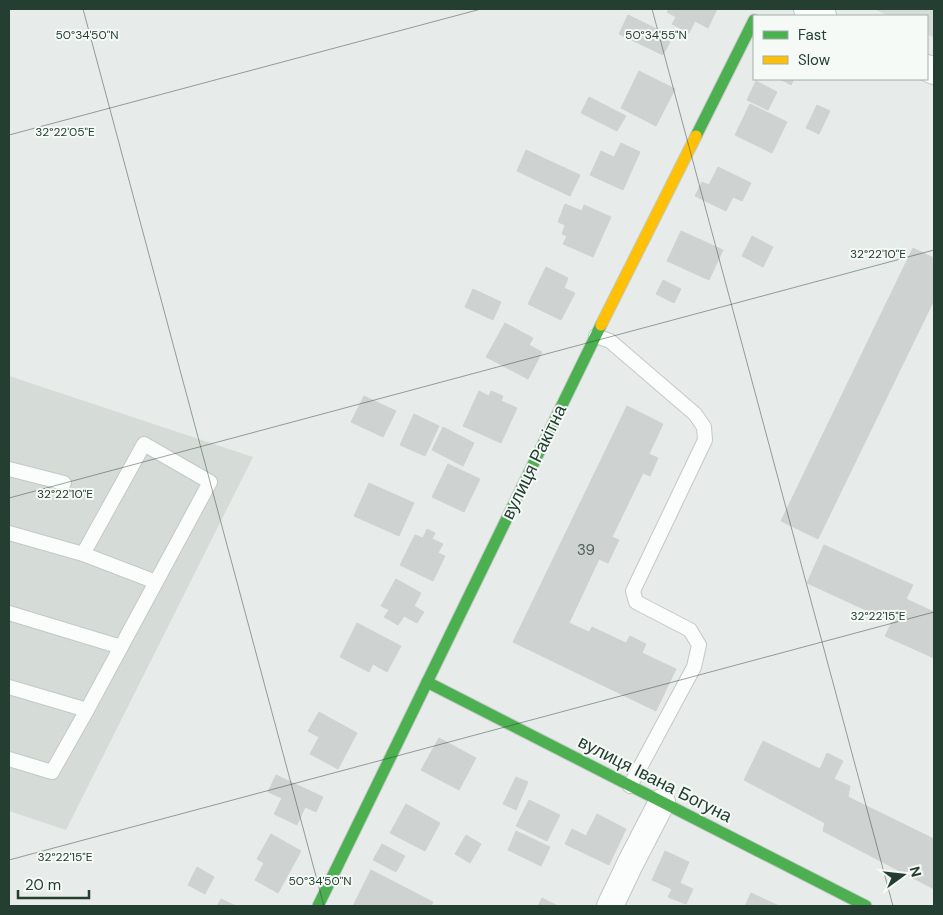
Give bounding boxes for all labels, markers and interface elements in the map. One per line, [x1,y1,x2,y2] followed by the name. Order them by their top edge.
[753,15,928,80] legend
[798,25,827,45] text: Fast
[56,27,118,43] text: 50°34'50"N
[625,27,687,43] text: 50°34'55"N
[798,50,831,70] text: Slow
[35,124,95,140] text: 32°22'05"E
[850,246,906,262] text: 32°22'10"E
[496,400,573,523] street label: вулиця Ракітна
[37,486,93,502] text: 32°22'10"E
[577,540,595,560] house number: 39
[851,608,906,624] text: 32°22'15"E
[574,730,737,829] street label: вулиця Івана Богуна
[38,849,93,865] text: 32°22'15"E
[878,850,928,900] north arrow
[906,864,926,879] text: N
[18,868,89,900] scale bar
[289,873,351,889] text: 50°34'50"N
[25,875,61,895] text: 20 m

